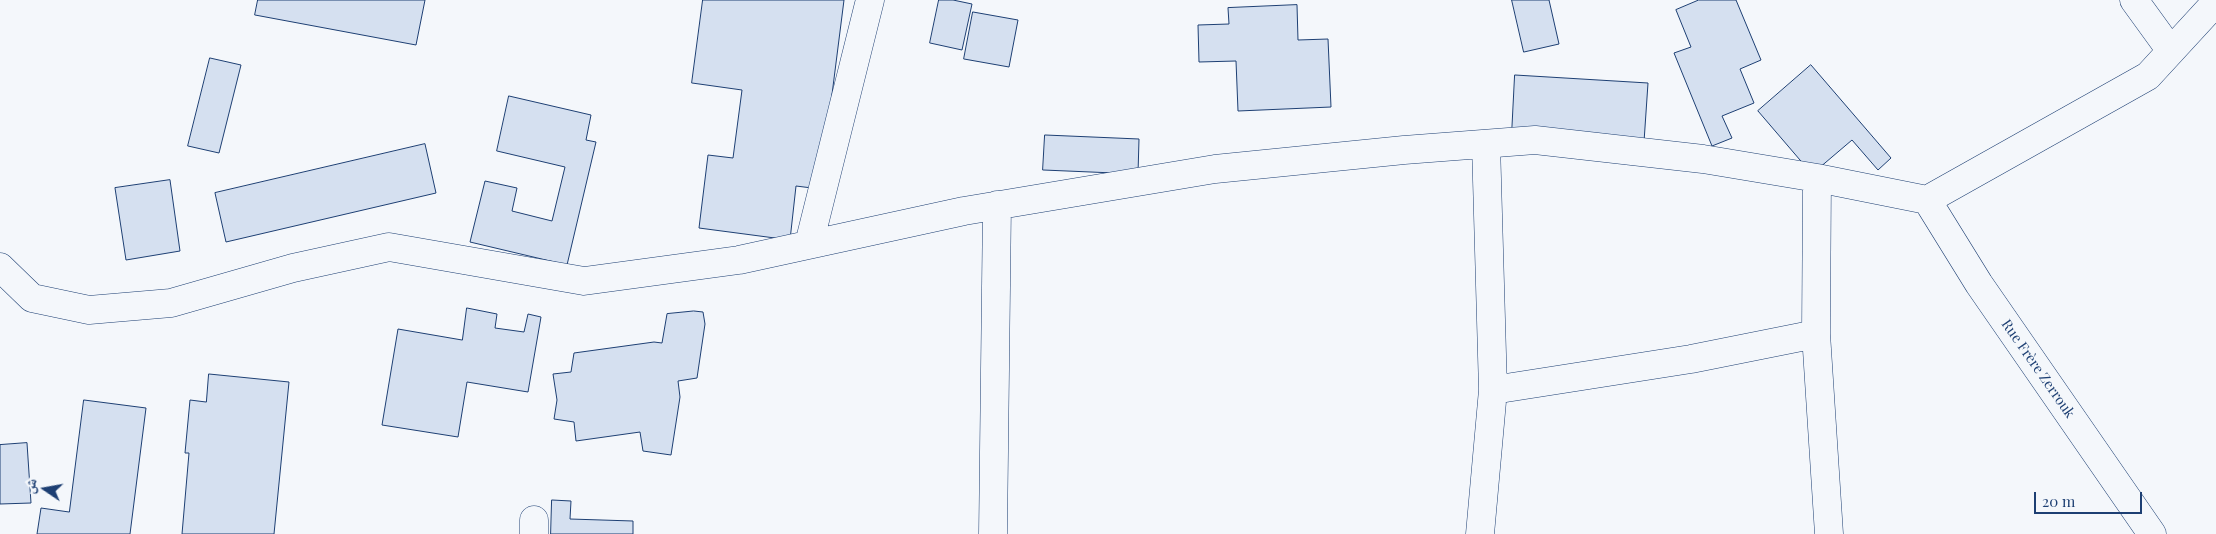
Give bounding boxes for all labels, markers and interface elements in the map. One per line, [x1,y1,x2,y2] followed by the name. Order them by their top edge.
[1998,317,2078,421] street label: Rue Frère Zerrouk
[20,464,70,514] north arrow
[19,477,41,495] text: ش
[2036,482,2144,514] scale bar
[2042,491,2075,511] text: 20 m

